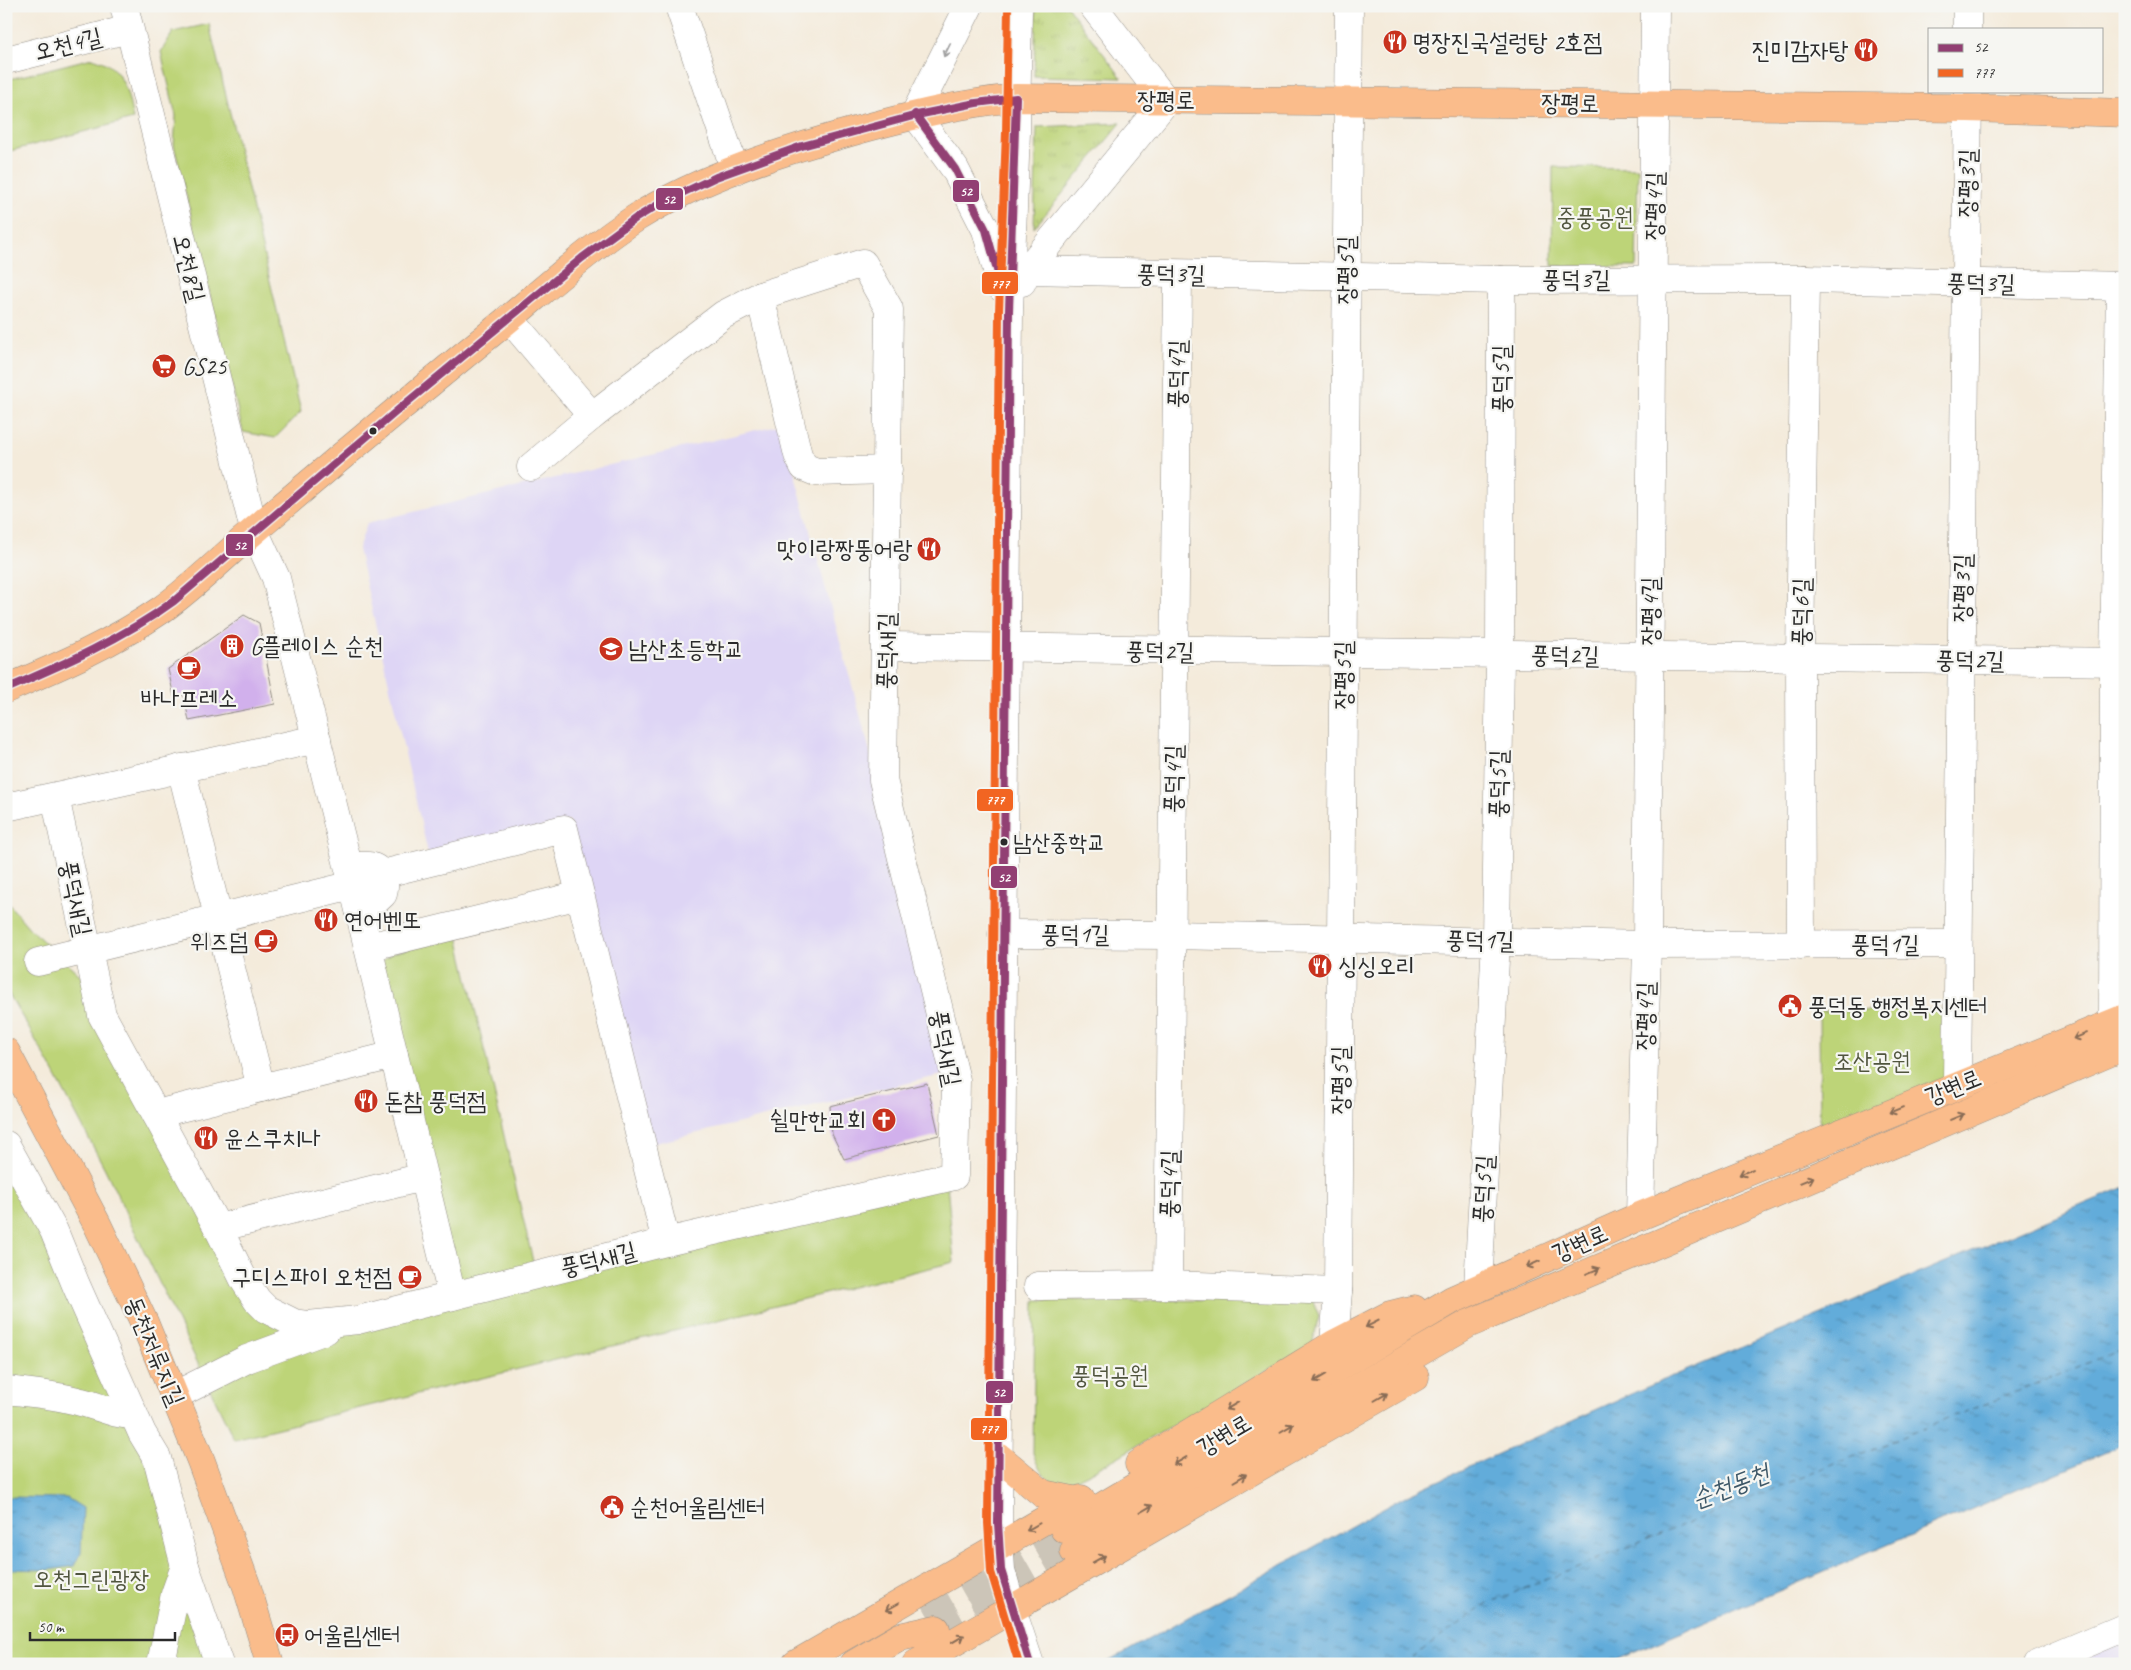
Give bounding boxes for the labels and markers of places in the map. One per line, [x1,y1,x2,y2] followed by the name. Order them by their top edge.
[1412,27,1602,57] place label: 명장진국설렁탕 2호점
[1382,29,1408,55] restaurant icon: 명장진국설렁탕 2호점
[1751,35,1849,65] place label: 진미감자탕
[1853,37,1879,63] restaurant icon: 진미감자탕
[182,351,228,381] place label: GS25
[151,353,177,379] supermarket icon: GS25
[368,426,378,436] unlabelled marker
[777,534,913,564] place label: 맛이랑짱뚱어랑
[916,536,942,562] restaurant icon: 맛이랑짱뚱어랑
[250,631,383,661] place label: G플레이스 순천
[219,633,245,659] building icon: G플레이스 순천
[628,634,744,664] place label: 남산초등학교
[598,636,624,662] school or university icon: 남산초등학교
[176,655,202,681] cafe icon: 바나프레소
[141,683,237,713] place label: 바나프레소
[1013,828,1106,857] place label: 남산중학교
[999,837,1009,847] marker: 남산중학교
[344,905,421,935] place label: 연어벤또
[313,907,339,933] restaurant icon: 연어벤또
[190,926,248,956] place label: 위즈덤
[253,928,279,954] cafe icon: 위즈덤
[1338,951,1415,981] place label: 싱싱오리
[1307,953,1333,979] restaurant icon: 싱싱오리
[1808,991,1988,1021] place label: 풍덕동 행정복지센터
[1777,993,1803,1019] public building icon: 풍덕동 행정복지센터
[384,1086,486,1116] place label: 돈참 풍덕점
[353,1088,379,1114] restaurant icon: 돈참 풍덕점
[769,1105,866,1135] place label: 쉴만한교회
[871,1107,897,1133] church icon: 쉴만한교회
[224,1123,321,1153] place label: 윤스쿠치나
[193,1125,219,1151] restaurant icon: 윤스쿠치나
[232,1262,392,1292] place label: 구디스파이 오천점
[397,1264,423,1290] cafe icon: 구디스파이 오천점
[630,1492,765,1522] place label: 순천어울림센터
[599,1494,625,1520] public building icon: 순천어울림센터
[304,1620,401,1650] place label: 어울림센터
[274,1622,300,1648] bus stop icon: 어울림센터

